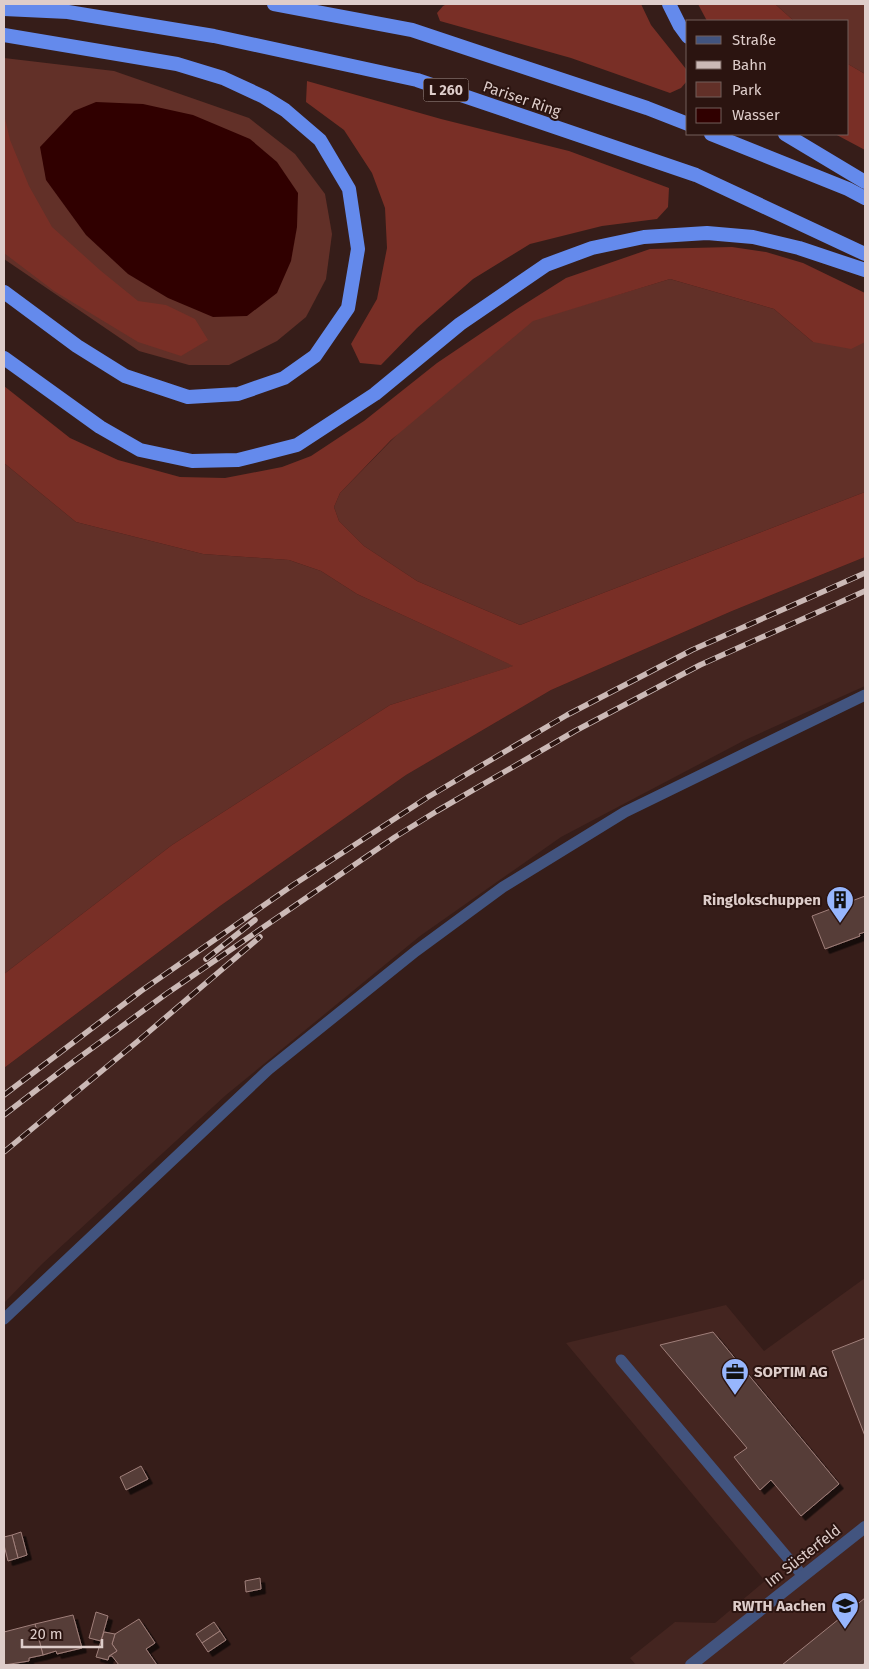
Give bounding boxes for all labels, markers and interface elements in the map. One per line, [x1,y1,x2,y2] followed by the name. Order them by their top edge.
[686,20,849,135] legend
[732,31,776,49] text: Straße
[732,56,767,74] text: Bahn
[481,77,563,121] street label: Pariser Ring
[424,78,468,102] road number: L 260
[732,81,762,99] text: Park
[732,106,780,124] text: Wasser
[825,885,855,924] building icon: Ringlokschuppen
[703,891,821,909] place label: Ringlokschuppen
[720,1357,750,1396] office icon: SOPTIM AG
[754,1363,828,1381] place label: SOPTIM AG
[762,1521,844,1591] street label: Im Süsterfeld
[830,1591,860,1630] school or university icon: RWTH Aachen
[733,1597,826,1615] place label: RWTH Aachen
[22,1616,102,1648] scale bar
[30,1625,63,1643] text: 20 m

